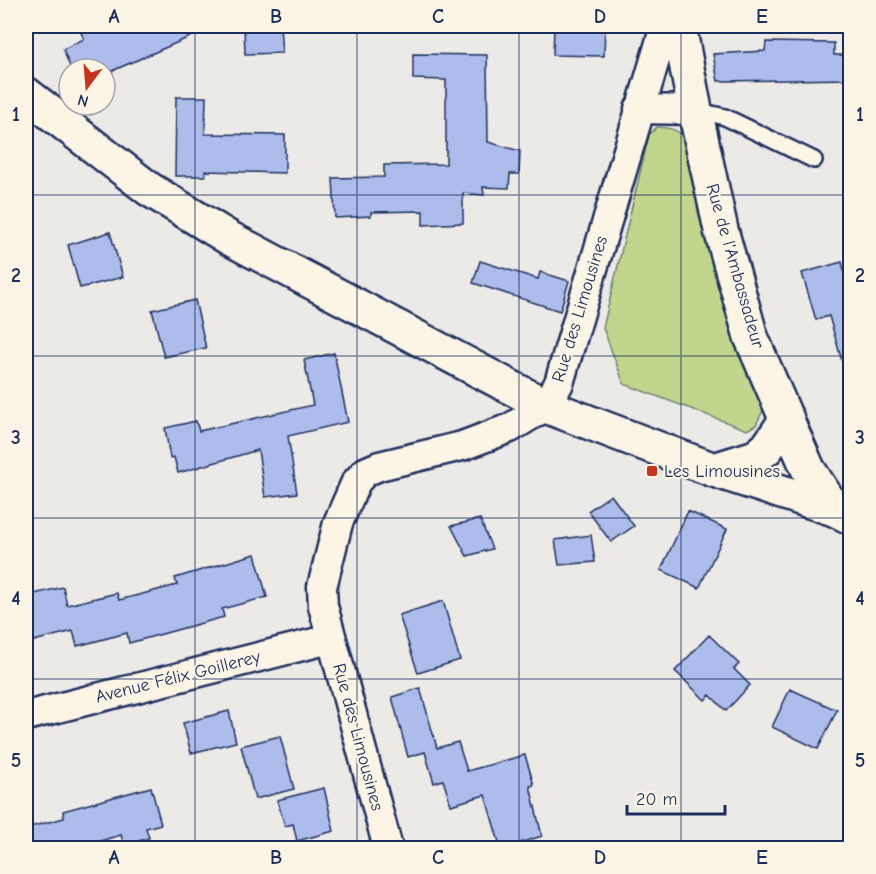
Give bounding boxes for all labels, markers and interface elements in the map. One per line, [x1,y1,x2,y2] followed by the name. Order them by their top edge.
[108,5,120,28] text: A
[270,5,282,28] text: B
[432,5,444,28] text: C
[594,5,606,28] text: D
[756,5,768,28] text: E
[57,57,117,117] north arrow
[76,90,91,111] text: N
[12,103,20,126] text: 1
[856,103,864,126] text: 1
[701,181,769,352] street label: Rue de l'Ambassadeur
[548,233,612,385] street label: Rue des Limousines
[11,264,21,287] text: 2
[855,264,865,287] text: 2
[11,426,21,449] text: 3
[855,426,865,449] text: 3
[664,461,780,482] place label: Les Limousines
[645,464,659,478] marker: Les Limousines
[11,587,21,610] text: 4
[855,587,865,610] text: 4
[93,646,263,708] street label: Avenue Félix Goillerey
[328,661,388,813] street label: Rue des Limousines
[11,749,21,772] text: 5
[855,749,865,772] text: 5
[627,778,724,816] scale bar
[636,789,677,810] text: 20 m
[108,846,120,869] text: A
[270,846,282,869] text: B
[432,846,444,869] text: C
[594,846,606,869] text: D
[756,846,768,869] text: E

